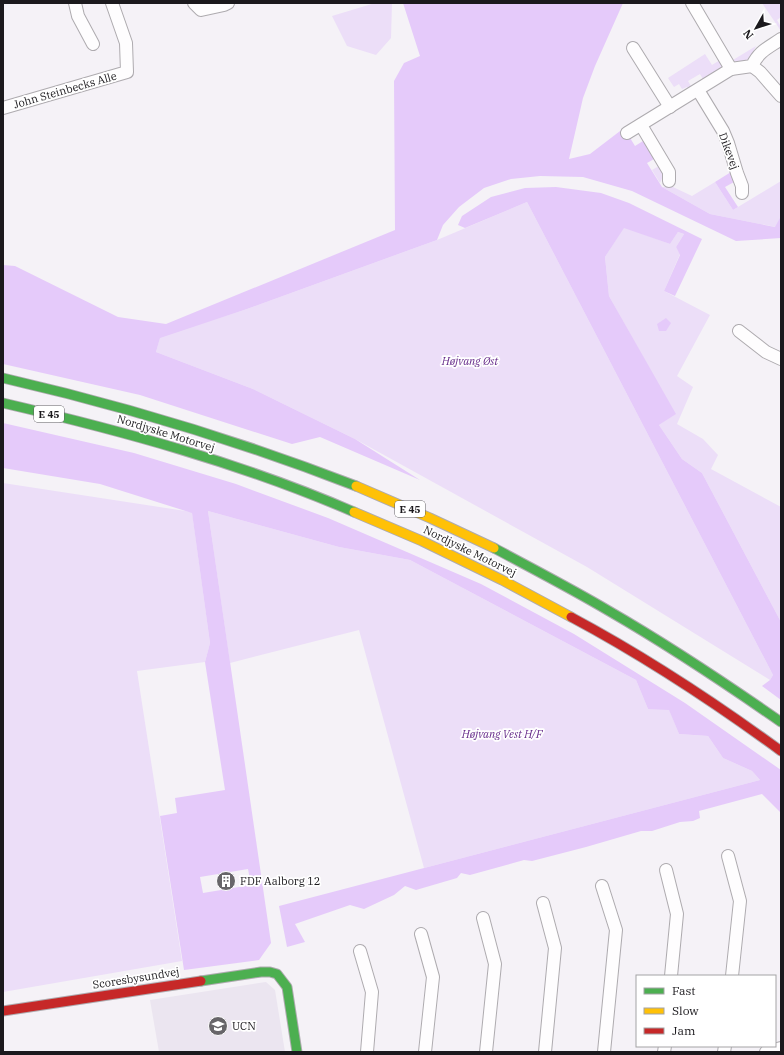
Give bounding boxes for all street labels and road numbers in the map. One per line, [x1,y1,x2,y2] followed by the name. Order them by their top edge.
[12,69,118,111] street label: John Steinbecks Alle
[716,131,742,171] street label: Dikevej
[34,406,64,422] road number: E 45
[115,411,217,455] street label: Nordjyske Motorvej
[395,501,425,517] road number: E 45
[421,522,519,580] street label: Nordjyske Motorvej
[92,964,180,992] street label: Scoresbysundvej

